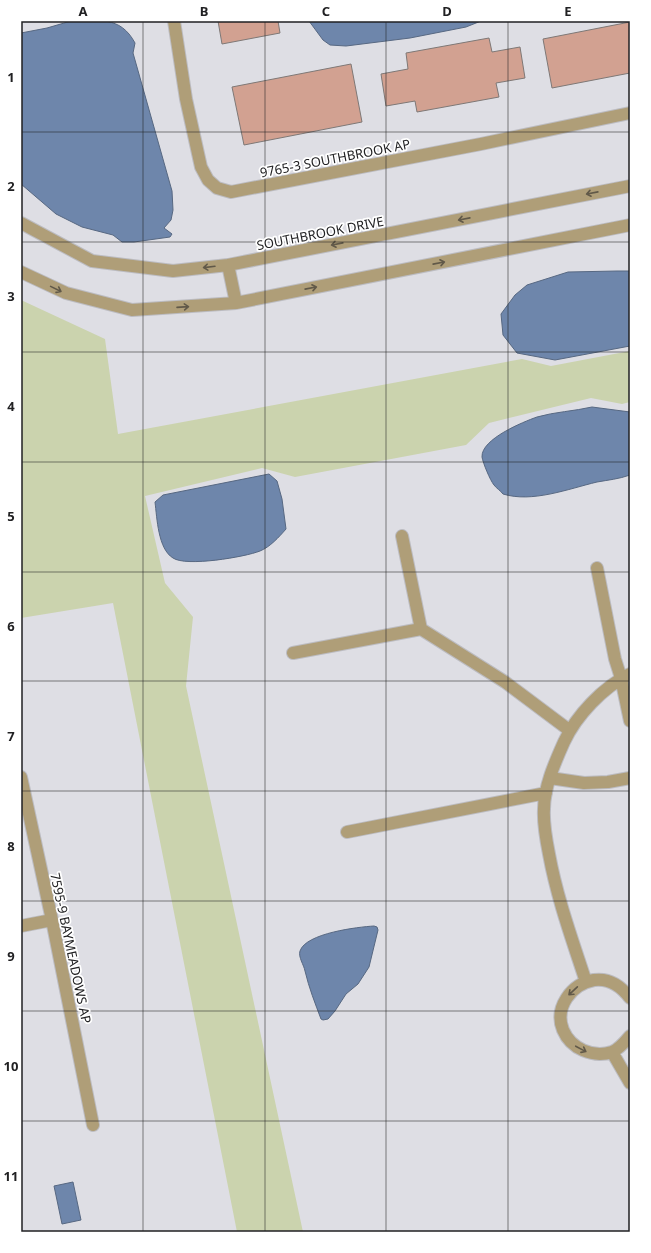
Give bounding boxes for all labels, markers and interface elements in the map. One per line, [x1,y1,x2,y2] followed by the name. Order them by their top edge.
[79,2,88,20] text: A
[200,2,208,20] text: B
[322,2,330,20] text: C
[442,2,452,20] text: D
[564,2,572,20] text: E
[7,68,15,86] text: 1
[258,135,412,181] street label: 9765-3 SOUTHBROOK AP
[7,177,15,195] text: 2
[586,190,599,198] one-way arrow
[255,212,385,254] street label: SOUTHBROOK DRIVE
[458,215,471,223] one-way arrow
[330,240,343,248] one-way arrow
[432,258,445,266] one-way arrow
[203,263,216,271] one-way arrow
[304,284,317,292] one-way arrow
[50,286,62,293] one-way arrow
[7,287,15,305] text: 3
[176,303,189,310] one-way arrow
[7,397,15,415] text: 4
[7,507,15,525] text: 5
[7,617,15,635] text: 6
[7,727,15,745] text: 7
[7,837,15,855] text: 8
[46,871,96,1025] street label: 7595-9 BAYMEADOWS AP
[7,947,15,965] text: 9
[568,986,578,996] one-way arrow
[575,1046,587,1053] one-way arrow
[4,1057,18,1075] text: 10
[4,1167,18,1185] text: 11

